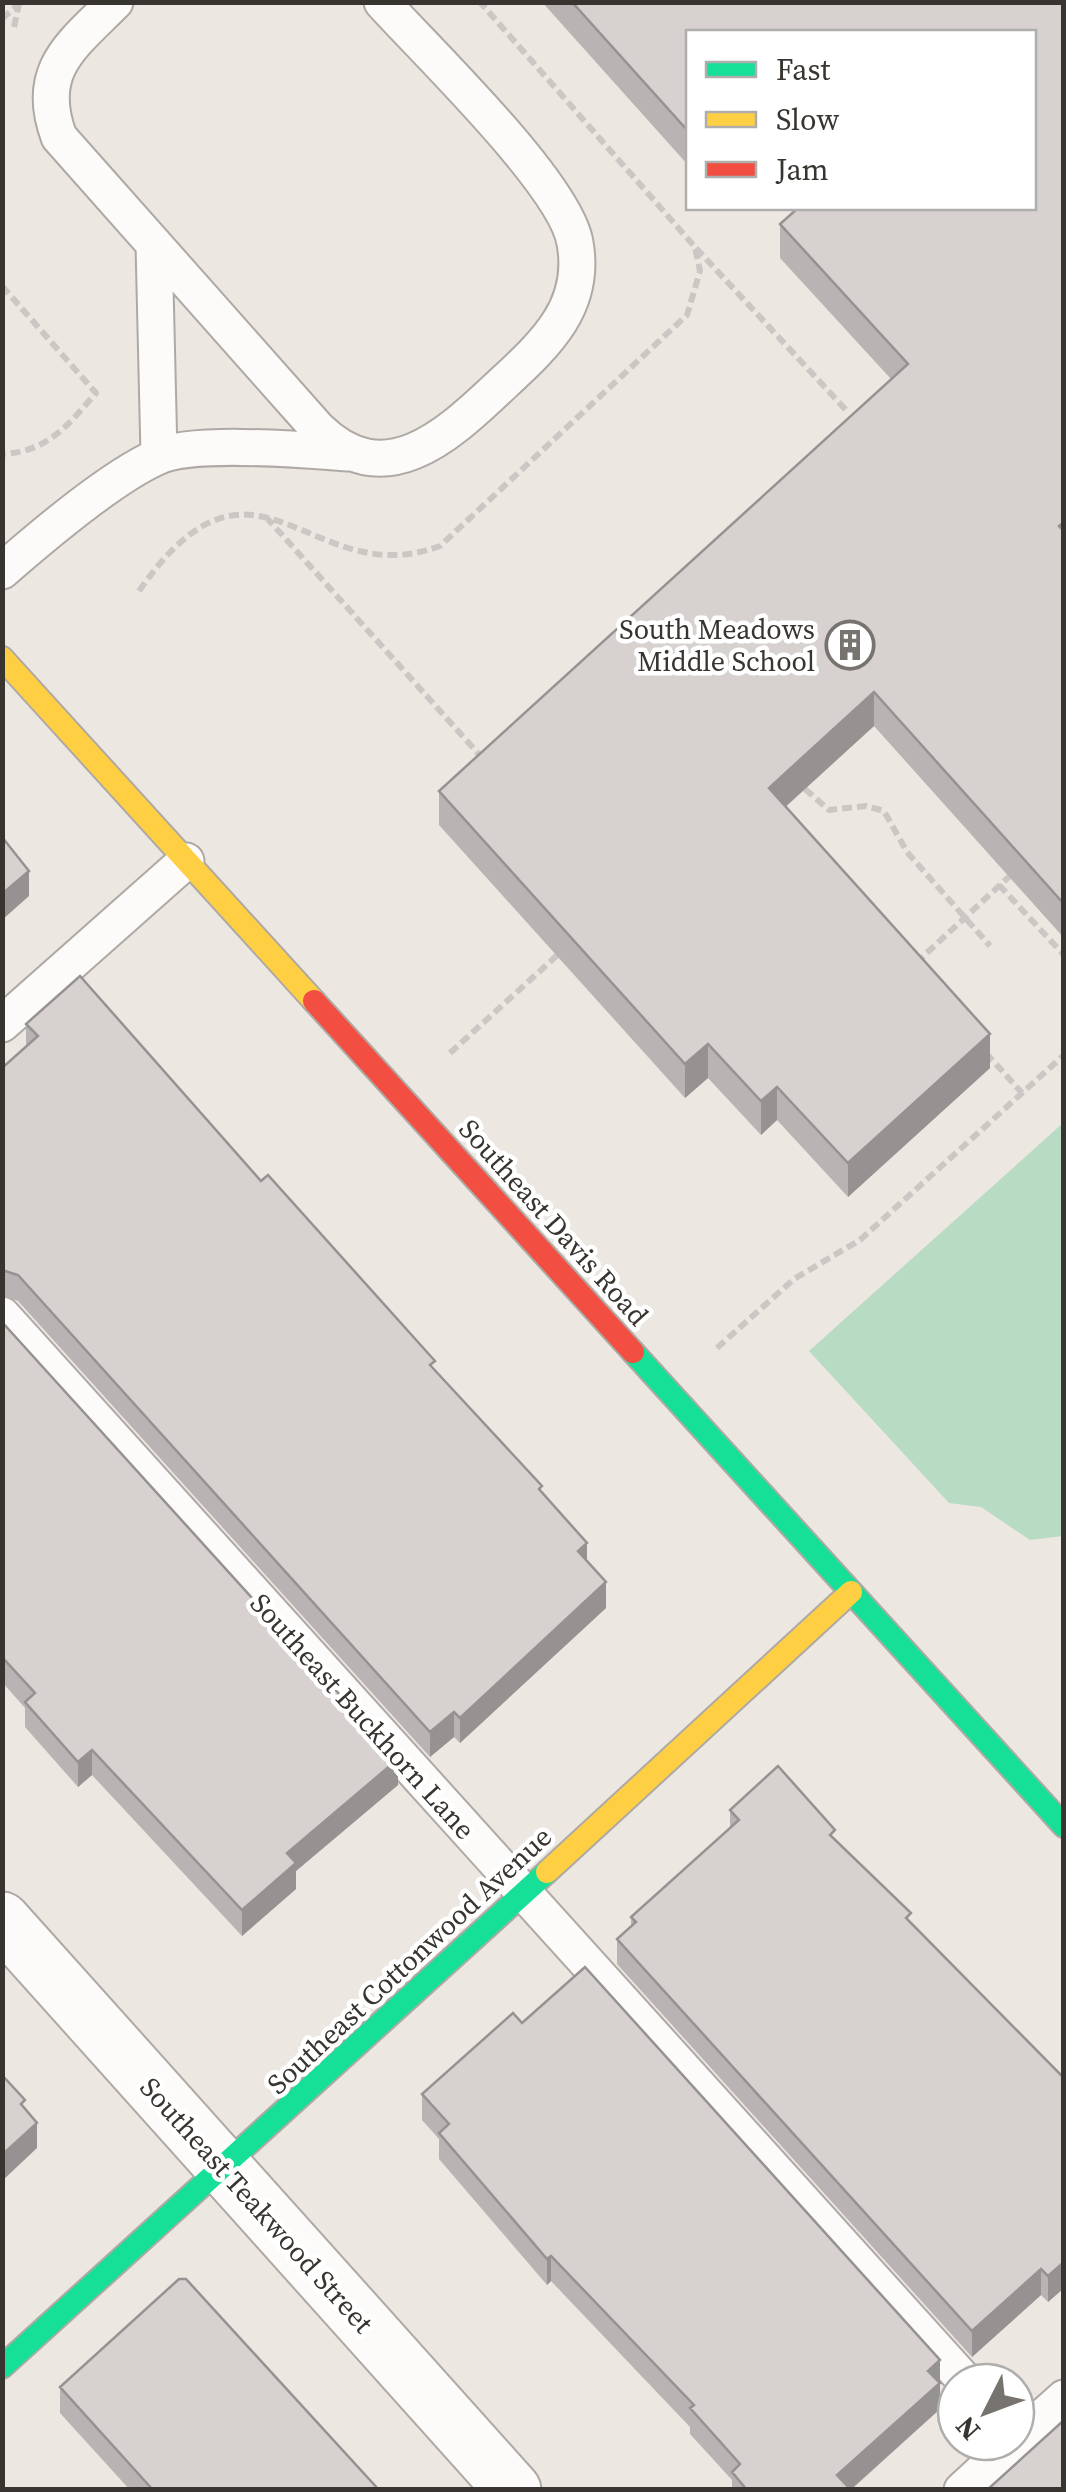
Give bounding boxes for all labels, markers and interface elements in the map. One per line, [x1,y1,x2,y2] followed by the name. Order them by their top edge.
[686,30,1036,210] legend
[776,49,830,90] text: Fast
[776,99,839,140] text: Slow
[775,149,829,190] text: Jam
[619,610,815,680] place label: South Meadows Middle School
[824,619,876,671] building icon: South Meadows Middle School
[451,1110,657,1334] street label: Southeast Davis Road
[242,1585,484,1847] street label: Southeast Buckhorn Lane
[258,1818,560,2102] street label: Southeast Cottonwood Avenue
[132,2069,383,2342] street label: Southeast Teakwood Street
[936,2362,1036,2462] north arrow
[946,2408,988,2449] text: N

